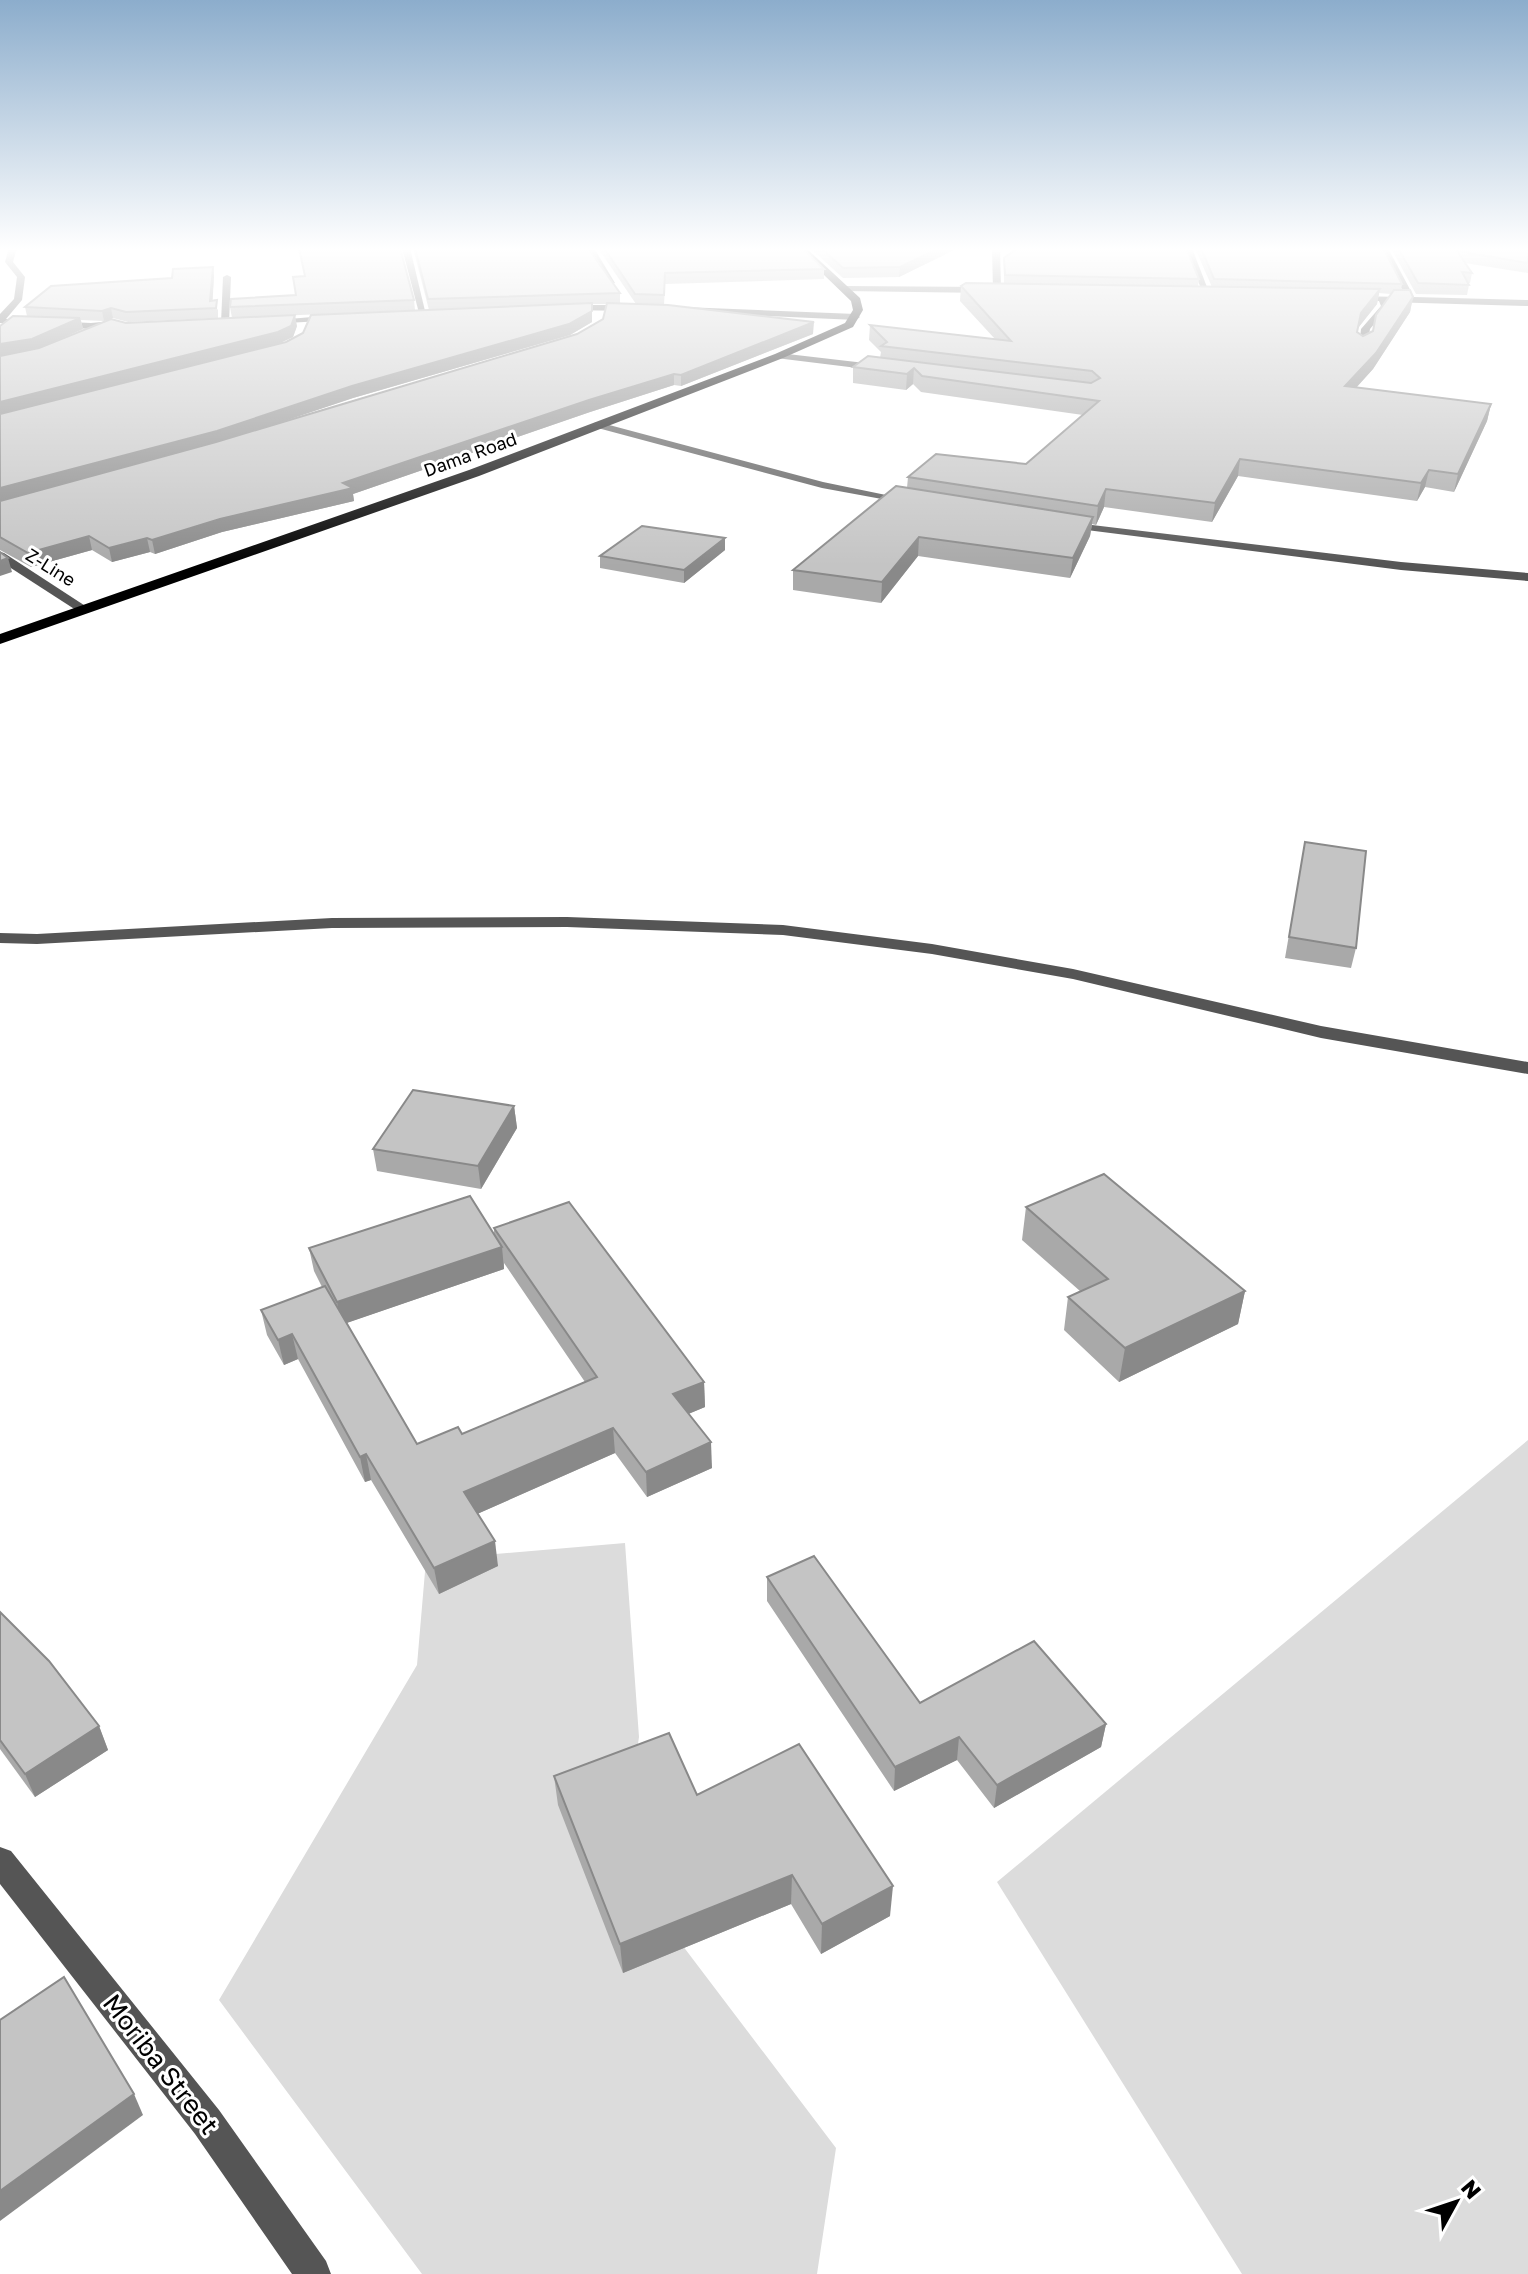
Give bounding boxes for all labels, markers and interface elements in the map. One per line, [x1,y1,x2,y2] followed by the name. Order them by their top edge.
[420,427,520,481] street label: Dama Road
[22,543,80,591] street label: Z-Line
[97,1988,225,2140] street label: Moriba Street
[1416,2162,1496,2242] north arrow
[1456,2174,1487,2204] text: N

